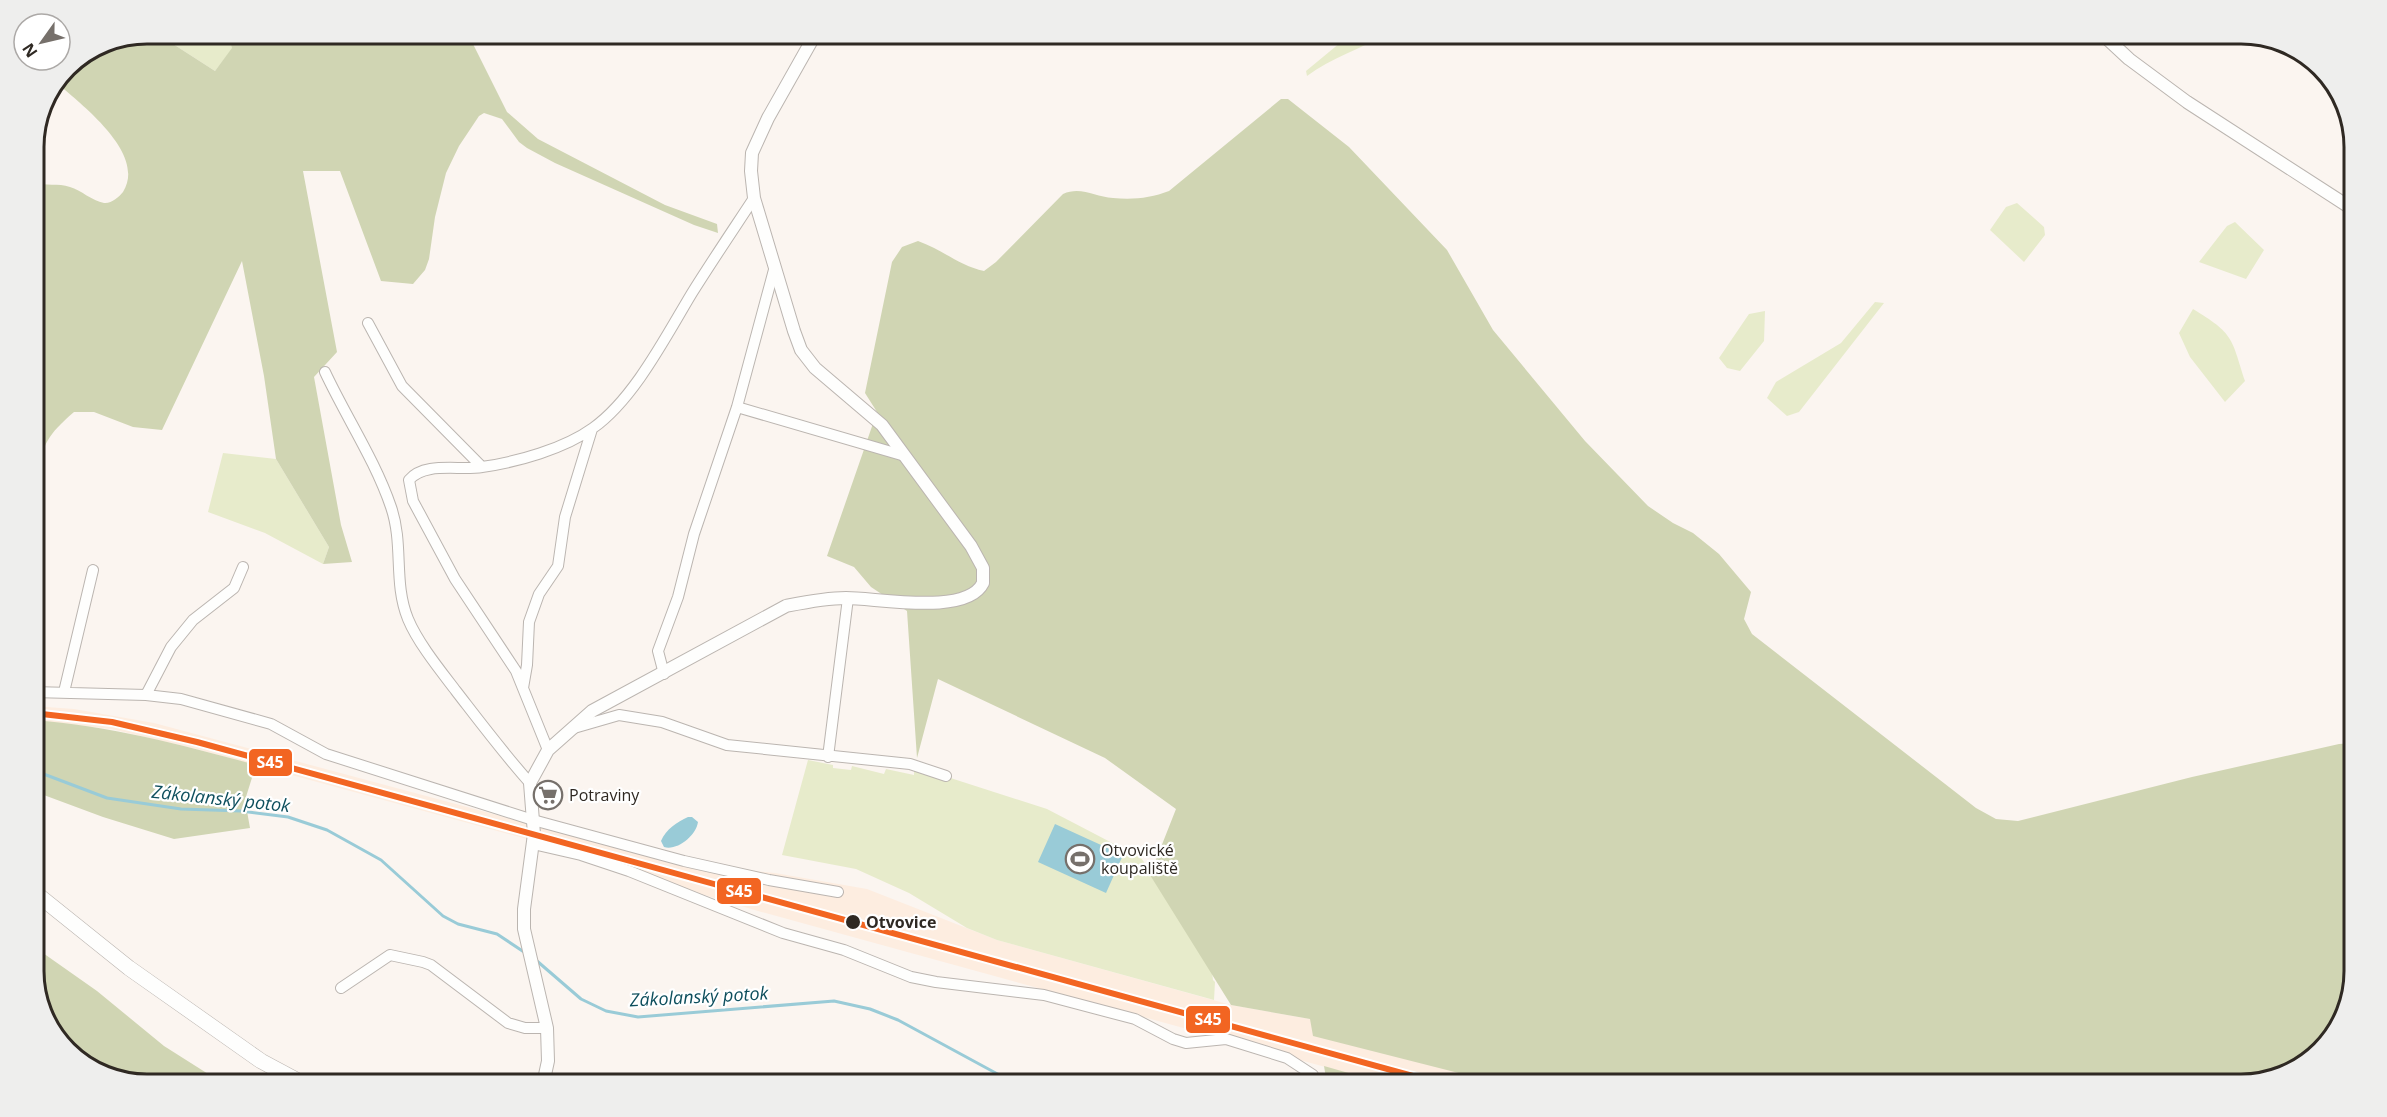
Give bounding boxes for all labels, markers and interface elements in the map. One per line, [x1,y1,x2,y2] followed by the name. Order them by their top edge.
[12,12,72,72] north arrow
[17,39,42,62] text: N
[248,748,293,777] line badge: S45
[256,751,284,773] text: S45
[150,779,292,817] water label: Zákolanský potok
[532,779,564,811] supermarket icon: Potraviny
[569,784,640,806] place label: Potraviny
[1101,839,1178,879] place label: Otvovické koupaliště
[1064,843,1096,875] sports icon: Otvovické koupaliště
[716,877,762,905] line badge: S45
[725,880,753,902] text: S45
[866,911,936,933] place label: Otvovice
[844,913,862,931] marker: Otvovice
[628,980,770,1012] water label: Zákolanský potok
[1185,1005,1231,1034] line badge: S45
[1194,1008,1222,1030] text: S45

